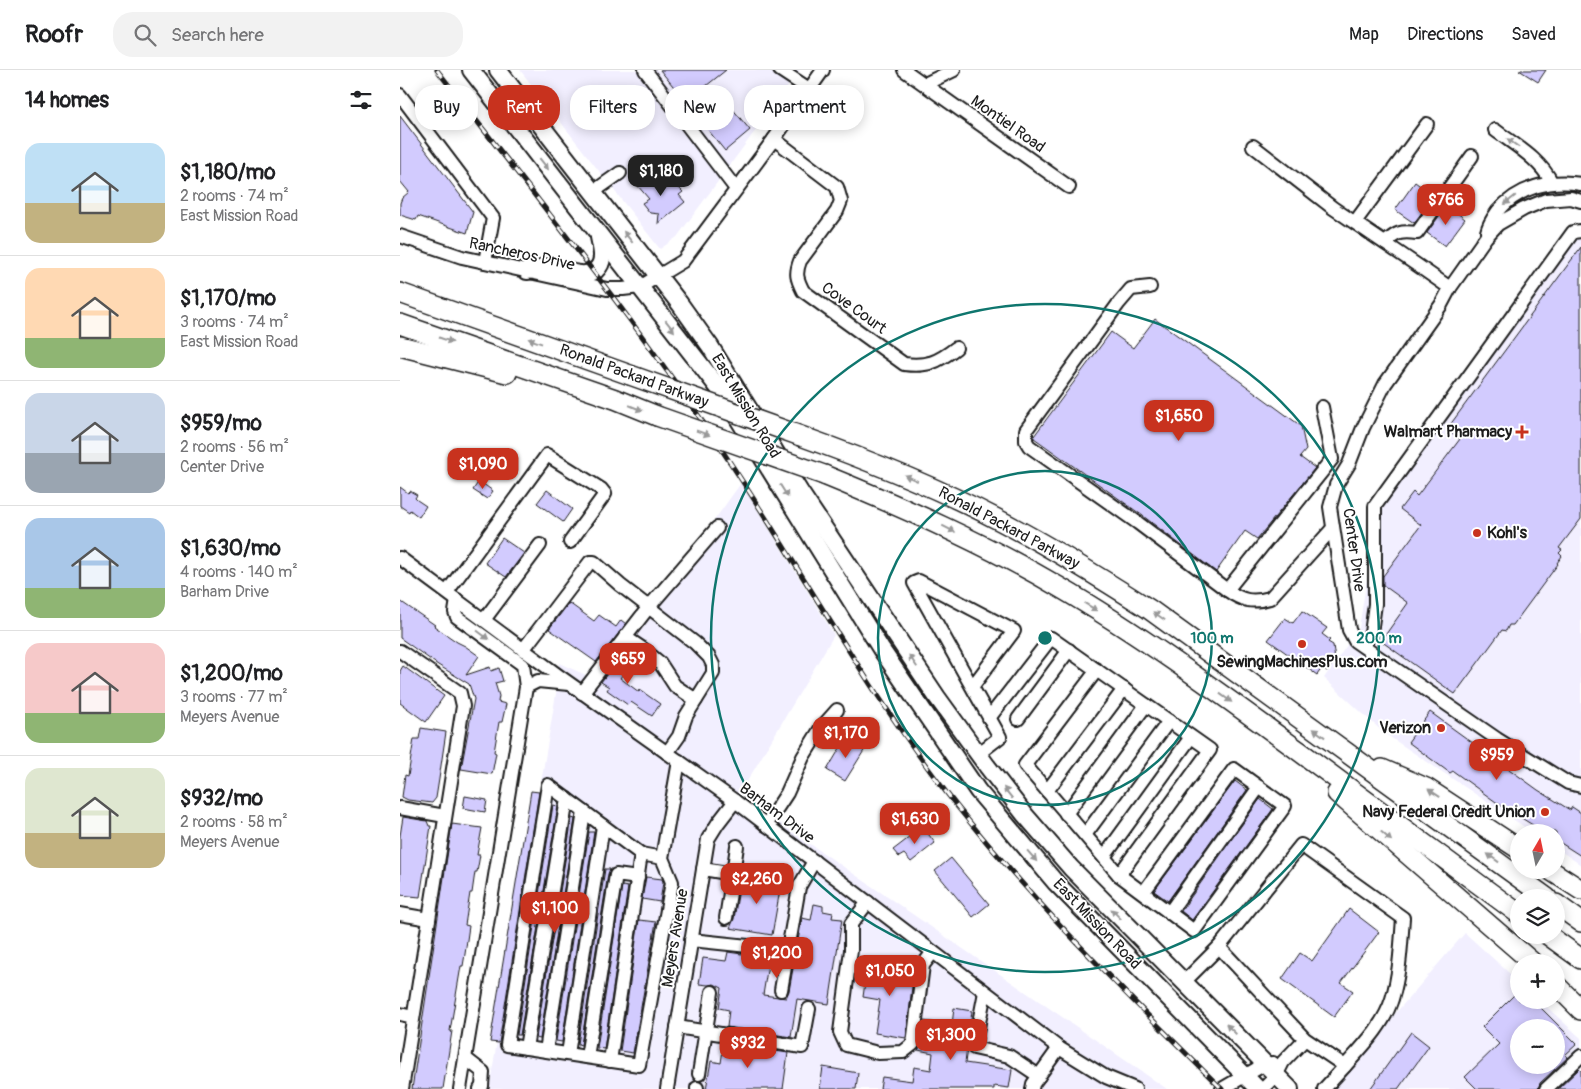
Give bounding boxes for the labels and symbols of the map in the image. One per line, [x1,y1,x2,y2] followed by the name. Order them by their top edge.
[967,91,1049,157] street label: Montiel Road
[1506,138,1520,148] one-way arrow
[620,154,702,197] pin: $1,180
[539,157,550,170] one-way arrow
[1416,184,1476,226] pin: $766
[1503,195,1517,205] one-way arrow
[623,231,634,244] one-way arrow
[467,233,577,275] street label: Rancheros Drive
[817,278,891,339] street label: Cove Court
[664,319,675,332] one-way arrow
[439,336,454,344] one-way arrow
[527,337,542,345] one-way arrow
[557,340,711,412] street label: Ronald Packard Parkway
[707,350,785,462] street label: East Mission Road
[1138,400,1220,442] pin: $1,650
[629,404,644,412] one-way arrow
[1384,422,1512,442] place label: Walmart Pharmacy
[1516,426,1528,438] marker: Walmart Pharmacy
[696,429,711,437] one-way arrow
[442,448,524,490] pin: $1,090
[904,474,918,482] one-way arrow
[935,482,1083,574] street label: Ronald Packard Parkway
[779,485,788,498] one-way arrow
[1338,507,1370,593] street label: Center Drive
[1487,523,1528,543] place label: Kohl's
[942,525,956,533] one-way arrow
[1471,527,1483,539] marker: Kohl's
[1085,602,1098,612] one-way arrow
[1153,611,1166,621] one-way arrow
[1036,629,1054,647] centre of rings
[1191,629,1233,648] text: 100 m
[1356,629,1402,648] text: 200 m
[476,630,489,641] one-way arrow
[1296,638,1308,650] marker: SewingMachinesPlus.com
[598,642,658,685] pin: $659
[1216,652,1388,672] place label: SewingMachinesPlus.com
[908,654,918,668] one-way arrow
[1219,693,1233,703] one-way arrow
[805,716,887,759] pin: $1,170
[1379,718,1431,738] place label: Verizon
[1435,722,1447,734] marker: Verizon
[1313,727,1326,738] one-way arrow
[1467,738,1527,781] pin: $959
[735,778,819,848] street label: Barham Drive
[1002,787,1013,800] one-way arrow
[1428,788,1441,798] one-way arrow
[874,802,956,845] pin: $1,630
[1362,802,1535,822] place label: Navy Federal Credit Union
[1539,806,1551,818] marker: Navy Federal Credit Union
[1510,824,1565,879] north arrow
[1379,830,1392,841] one-way arrow
[1026,849,1038,861] one-way arrow
[1487,854,1500,864] one-way arrow
[716,862,798,905] pin: $2,260
[1049,874,1145,974] street label: East Mission Road
[657,887,693,989] street label: Meyers Avenue
[514,892,596,934] pin: $1,100
[1110,908,1122,920] one-way arrow
[736,936,818,979] pin: $1,200
[849,954,931,997] pin: $1,050
[910,1018,992,1061] pin: $1,300
[1225,1023,1237,1035] one-way arrow
[718,1026,778,1069] pin: $932

